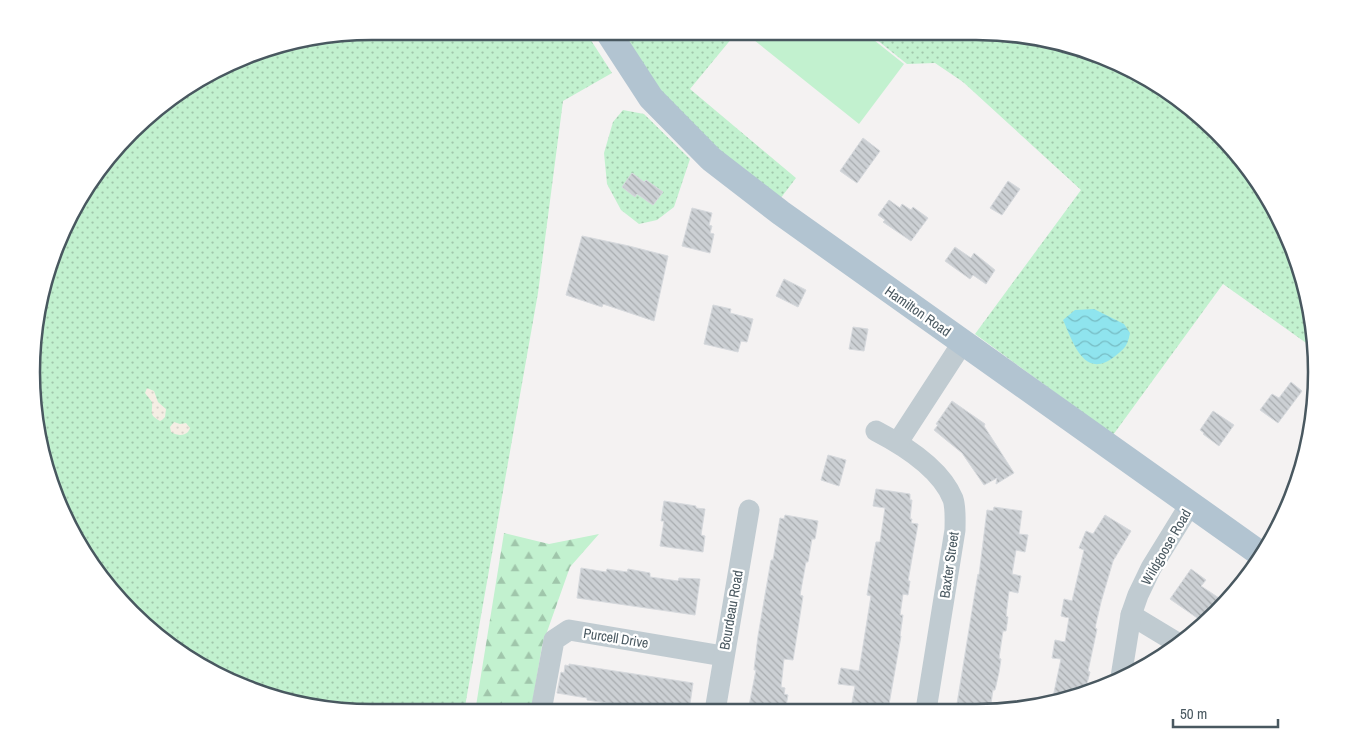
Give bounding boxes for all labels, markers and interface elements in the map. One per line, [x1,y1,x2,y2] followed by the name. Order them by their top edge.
[881,282,955,340] street label: Hamilton Road
[1137,506,1195,588] street label: Wildgoose Road
[935,531,963,599] street label: Baxter Street
[715,569,747,651] street label: Bourdeau Road
[582,624,650,652] street label: Purcell Drive
[1173,696,1278,728] scale bar
[1180,703,1207,724] text: 50 m

